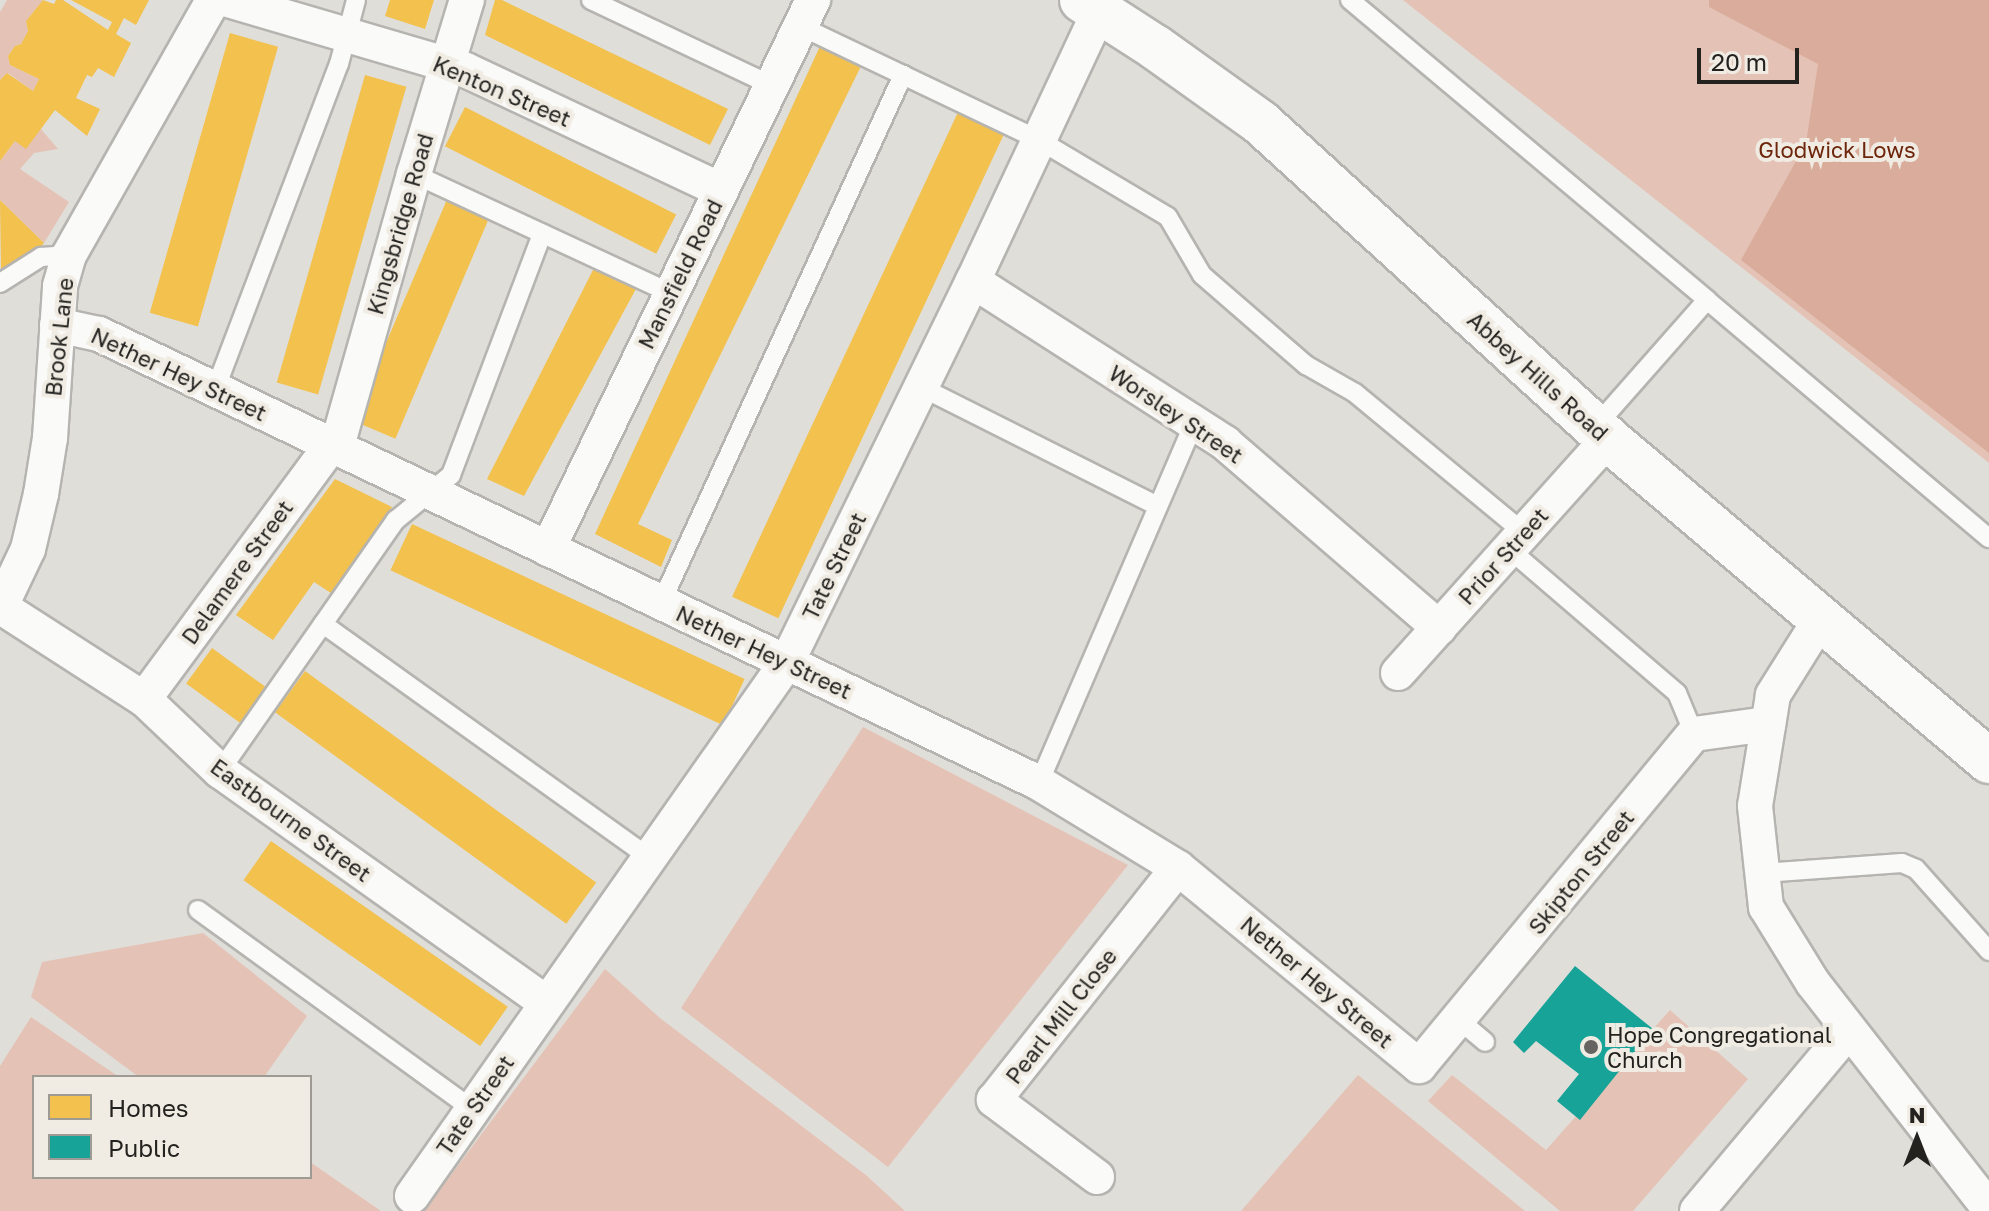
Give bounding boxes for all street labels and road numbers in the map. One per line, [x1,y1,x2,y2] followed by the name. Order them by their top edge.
[429,50,575,132] street label: Kenton Street
[362,130,438,318] street label: Kingsbridge Road
[632,195,728,353] street label: Mansfield Road
[40,276,78,398] street label: Brook Lane
[1462,306,1614,446] street label: Abbey Hills Road
[87,322,271,426] street label: Nether Hey Street
[1104,360,1248,468] street label: Worsley Street
[176,495,298,649] street label: Delamere Street
[1453,502,1553,610] street label: Prior Street
[797,508,871,624] street label: Tate Street
[672,600,856,704] street label: Nether Hey Street
[206,753,376,887] street label: Eastbourne Street
[1523,805,1639,939] street label: Skipton Street
[1235,911,1399,1053] street label: Nether Hey Street
[1000,943,1122,1089] street label: Pearl Mill Close
[431,1050,519,1160] street label: Tate Street

